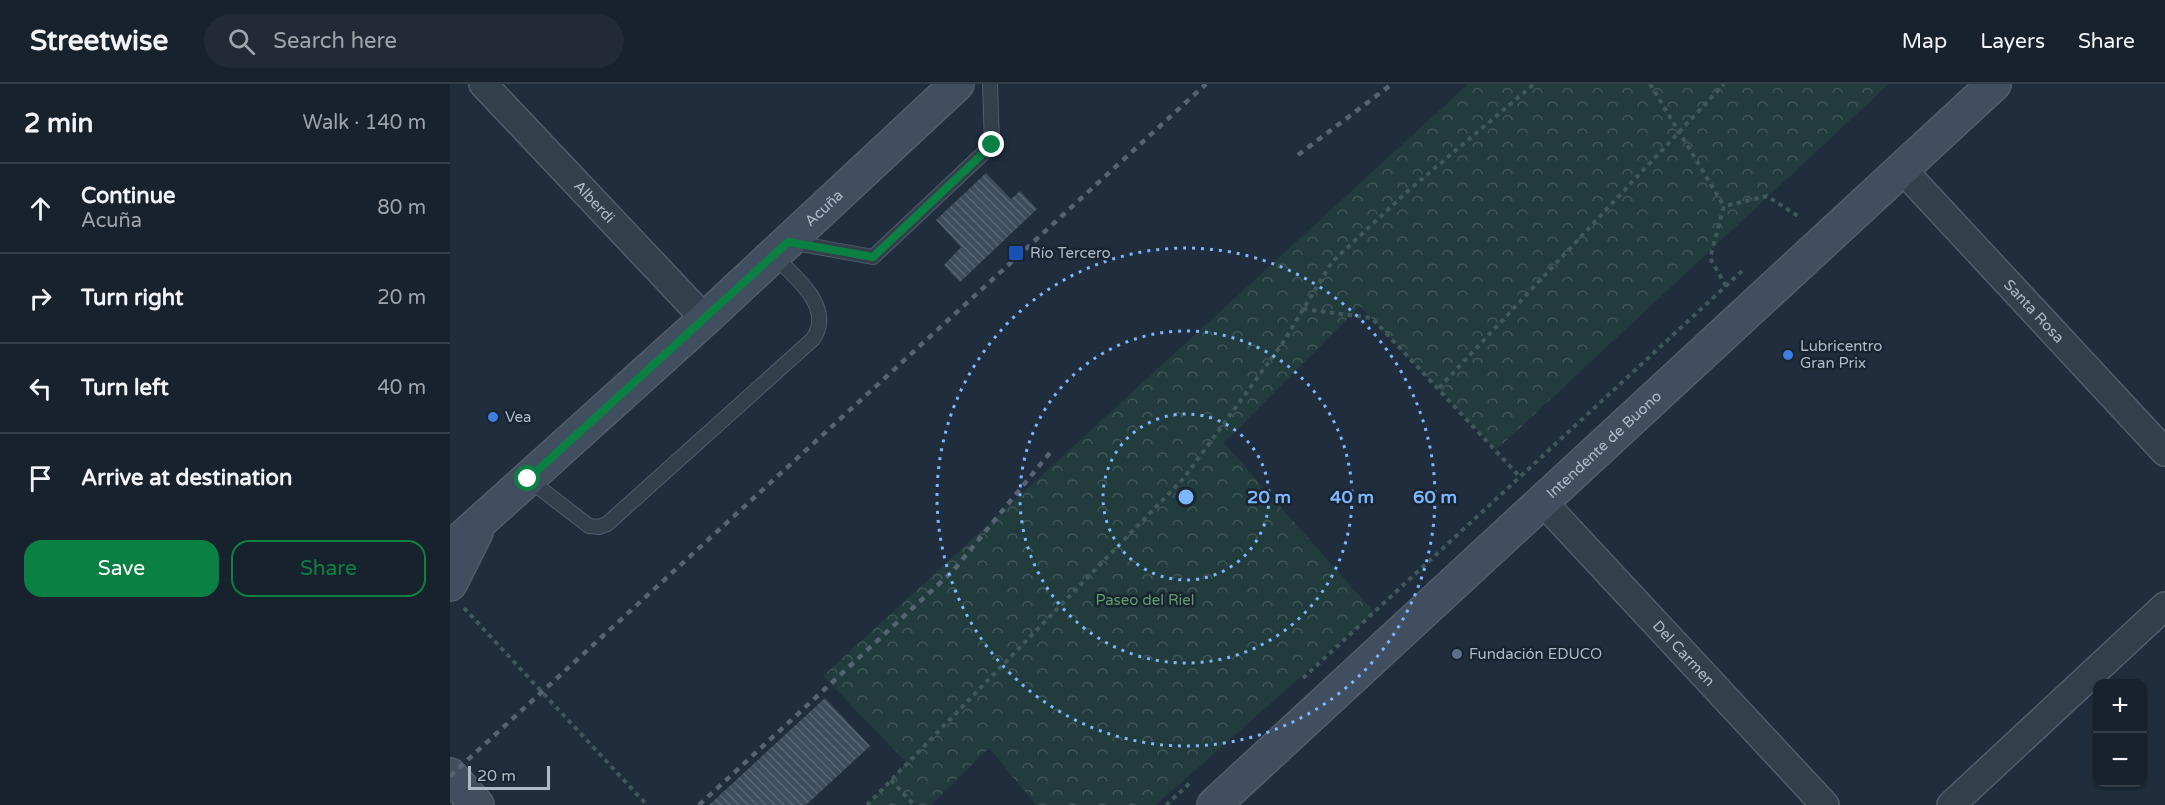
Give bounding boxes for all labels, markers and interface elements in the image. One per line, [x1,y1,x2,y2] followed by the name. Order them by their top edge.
[204,14,624,68] search box
[30,24,168,58] text: Streetwise
[225,25,258,58] icon: search
[273,28,397,54] text: Search here
[1902,29,1947,54] text: Map
[1980,29,2045,54] text: Layers
[2078,29,2135,54] text: Share
[24,108,93,139] text: 2 min
[303,111,426,135] text: Walk · 140 m
[978,131,1004,157] route end
[570,177,618,227] street label: Alberdi
[81,183,176,209] text: Continue
[801,186,847,230] street label: Acuña
[24,192,57,225] icon: ahead
[377,196,426,220] text: 80 m
[81,209,142,233] text: Acuña
[1007,244,1025,262] marker: Río Tercero
[1030,244,1111,262] place label: Río Tercero
[2000,276,2068,347] street label: Santa Rosa
[24,282,57,315] icon: right
[81,285,183,311] text: Turn right
[377,286,426,310] text: 20 m
[1800,337,1882,372] place label: Lubricentro Gran Prix
[1781,348,1795,362] marker: Lubricentro Gran Prix
[24,372,57,405] icon: left
[81,375,169,401] text: Turn left
[377,376,426,400] text: 40 m
[1543,387,1665,502] street label: Intendente de Buono
[505,408,532,426] place label: Vea
[486,410,500,424] marker: Vea
[24,462,57,495] icon: arrive
[81,465,292,491] text: Arrive at destination
[514,465,540,491] route start
[1247,486,1291,508] text: 20 m
[1330,486,1374,508] text: 40 m
[1413,486,1457,508] text: 60 m
[1176,487,1196,507] centre of rings
[24,540,219,597] button: Save
[231,540,426,597] button: Share
[1095,591,1195,609] park label: Paseo del Riel
[1649,617,1719,690] street label: Del Carmen
[1469,645,1602,663] place label: Fundación EDUCO
[1450,647,1464,661] marker: Fundación EDUCO
[2093,679,2147,787] map controls
[2093,679,2147,733] button: +
[2093,733,2147,787] button: −
[468,763,550,790] scale bar
[477,766,516,786] text: 20 m

